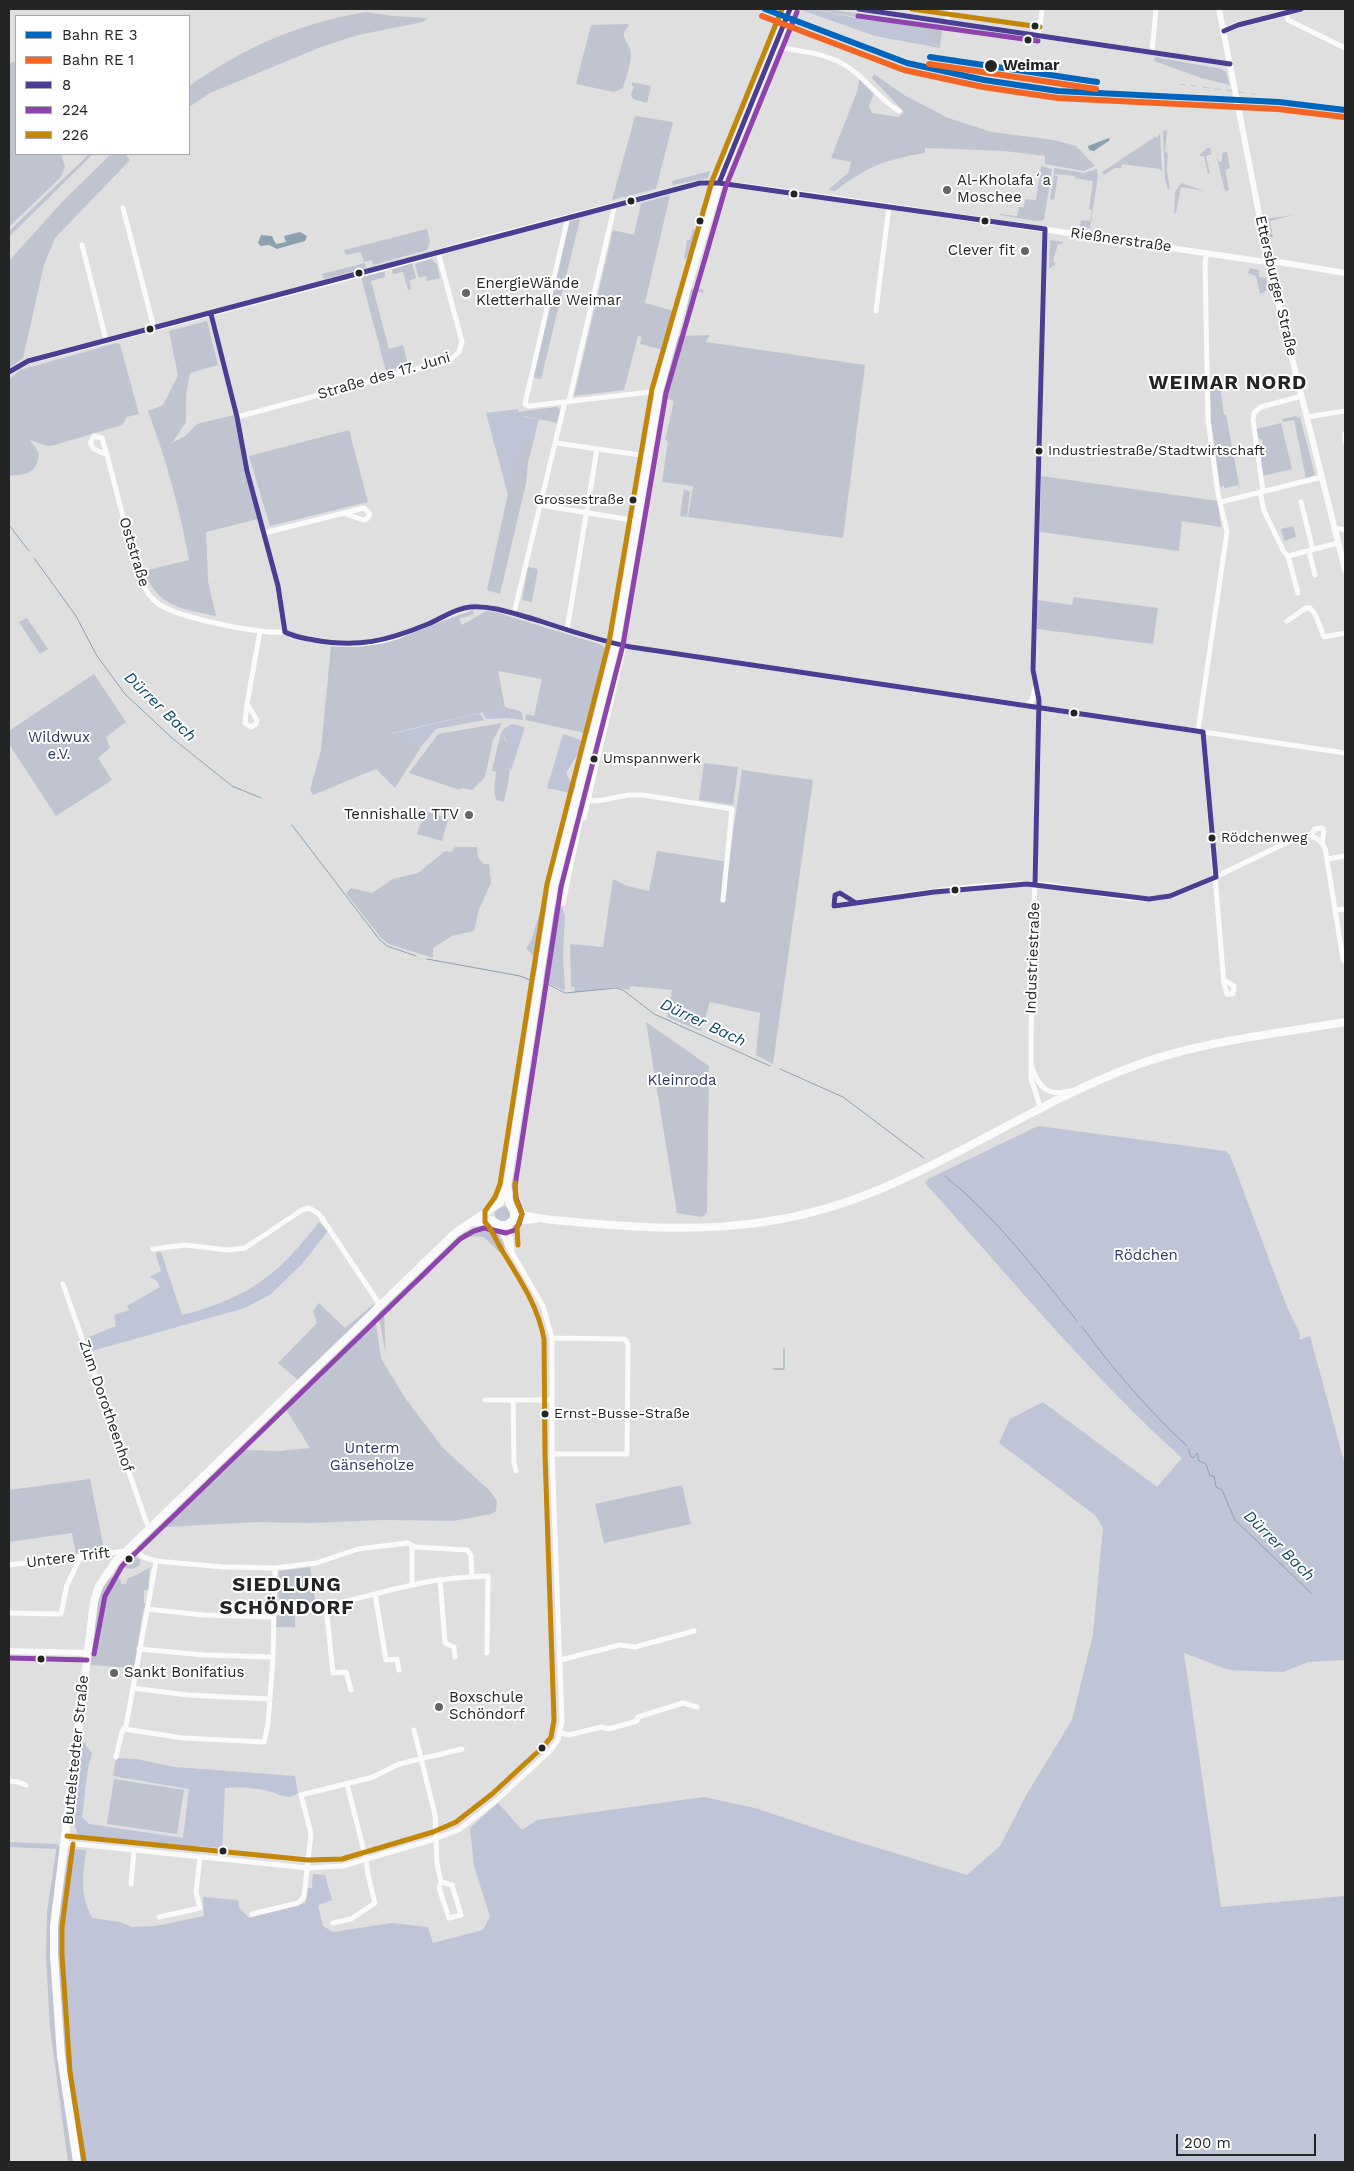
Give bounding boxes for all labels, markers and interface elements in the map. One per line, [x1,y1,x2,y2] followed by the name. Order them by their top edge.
[15,15,190,155] legend
[1030,21,1040,31] unlabelled marker
[62,26,137,44] text: Bahn RE 3
[1023,35,1033,45] unlabelled marker
[62,51,134,69] text: Bahn RE 1
[1003,57,1059,75] place label: Weimar
[983,58,999,74] marker: Weimar
[62,76,71,94] text: 8
[62,101,88,119] text: 224
[62,126,89,144] text: 226
[957,172,1051,207] place label: Al-Kholafa´a Moschee
[941,184,953,196] marker: Al-Kholafa´a Moschee
[789,189,799,199] unlabelled marker
[626,196,636,206] unlabelled marker
[1251,214,1301,358] street label: Ettersburger Straße
[695,216,705,226] unlabelled marker
[980,216,990,226] unlabelled marker
[1069,224,1173,256] street label: Rießnerstraße
[948,242,1015,260] place label: Clever fit
[1019,245,1031,257] marker: Clever fit
[354,268,364,278] unlabelled marker
[476,275,621,310] place label: EnergieWände Kletterhalle Weimar
[460,287,472,299] marker: EnergieWände Kletterhalle Weimar
[145,324,155,334] unlabelled marker
[316,348,452,404] street label: Straße des 17. Juni
[1147,371,1309,395] district label: WEIMAR NORD
[1048,443,1265,459] place label: Industriestraße/Stadtwirtschaft
[1034,446,1044,456] marker: Industriestraße/Stadtwirtschaft
[534,492,624,508] place label: Grossestraße
[628,495,638,505] marker: Grossestraße
[115,515,153,589] street label: Oststraße
[120,668,200,746] water label: Dürrer Bach
[1069,708,1079,718] unlabelled marker
[28,729,90,764] park label: Wildwux e.V.
[603,751,701,767] place label: Umspannwerk
[589,754,599,764] marker: Umspannwerk
[344,806,459,824] place label: Tennishalle TTV
[463,809,475,821] marker: Tennishalle TTV
[1221,830,1307,846] place label: Rödchenweg
[1207,833,1217,843] marker: Rödchenweg
[950,885,960,895] unlabelled marker
[1022,902,1044,1014] street label: Industriestraße
[657,995,749,1051] water label: Dürrer Bach
[647,1072,717,1090] park label: Kleinroda
[1114,1247,1178,1265] park label: Rödchen
[75,1338,137,1474] street label: Zum Dorotheenhof
[554,1406,690,1422] place label: Ernst-Busse-Straße
[540,1409,550,1419] marker: Ernst-Busse-Straße
[330,1440,414,1475] park label: Unterm Gänseholze
[1240,1507,1318,1585] water label: Dürrer Bach
[25,1544,111,1572] street label: Untere Trift
[124,1554,134,1564] unlabelled marker
[218,1573,356,1620] district label: SIEDLUNG SCHÖNDORF
[36,1654,46,1664] unlabelled marker
[124,1664,244,1682] place label: Sankt Bonifatius
[108,1667,120,1679] marker: Sankt Bonifatius
[59,1674,93,1826] street label: Buttelstedter Straße
[449,1689,525,1724] place label: Boxschule Schöndorf
[433,1701,445,1713] marker: Boxschule Schöndorf
[537,1743,547,1753] unlabelled marker
[218,1846,228,1856] unlabelled marker
[1179,2124,1319,2156] scale bar
[1184,2134,1231,2152] text: 200 m

